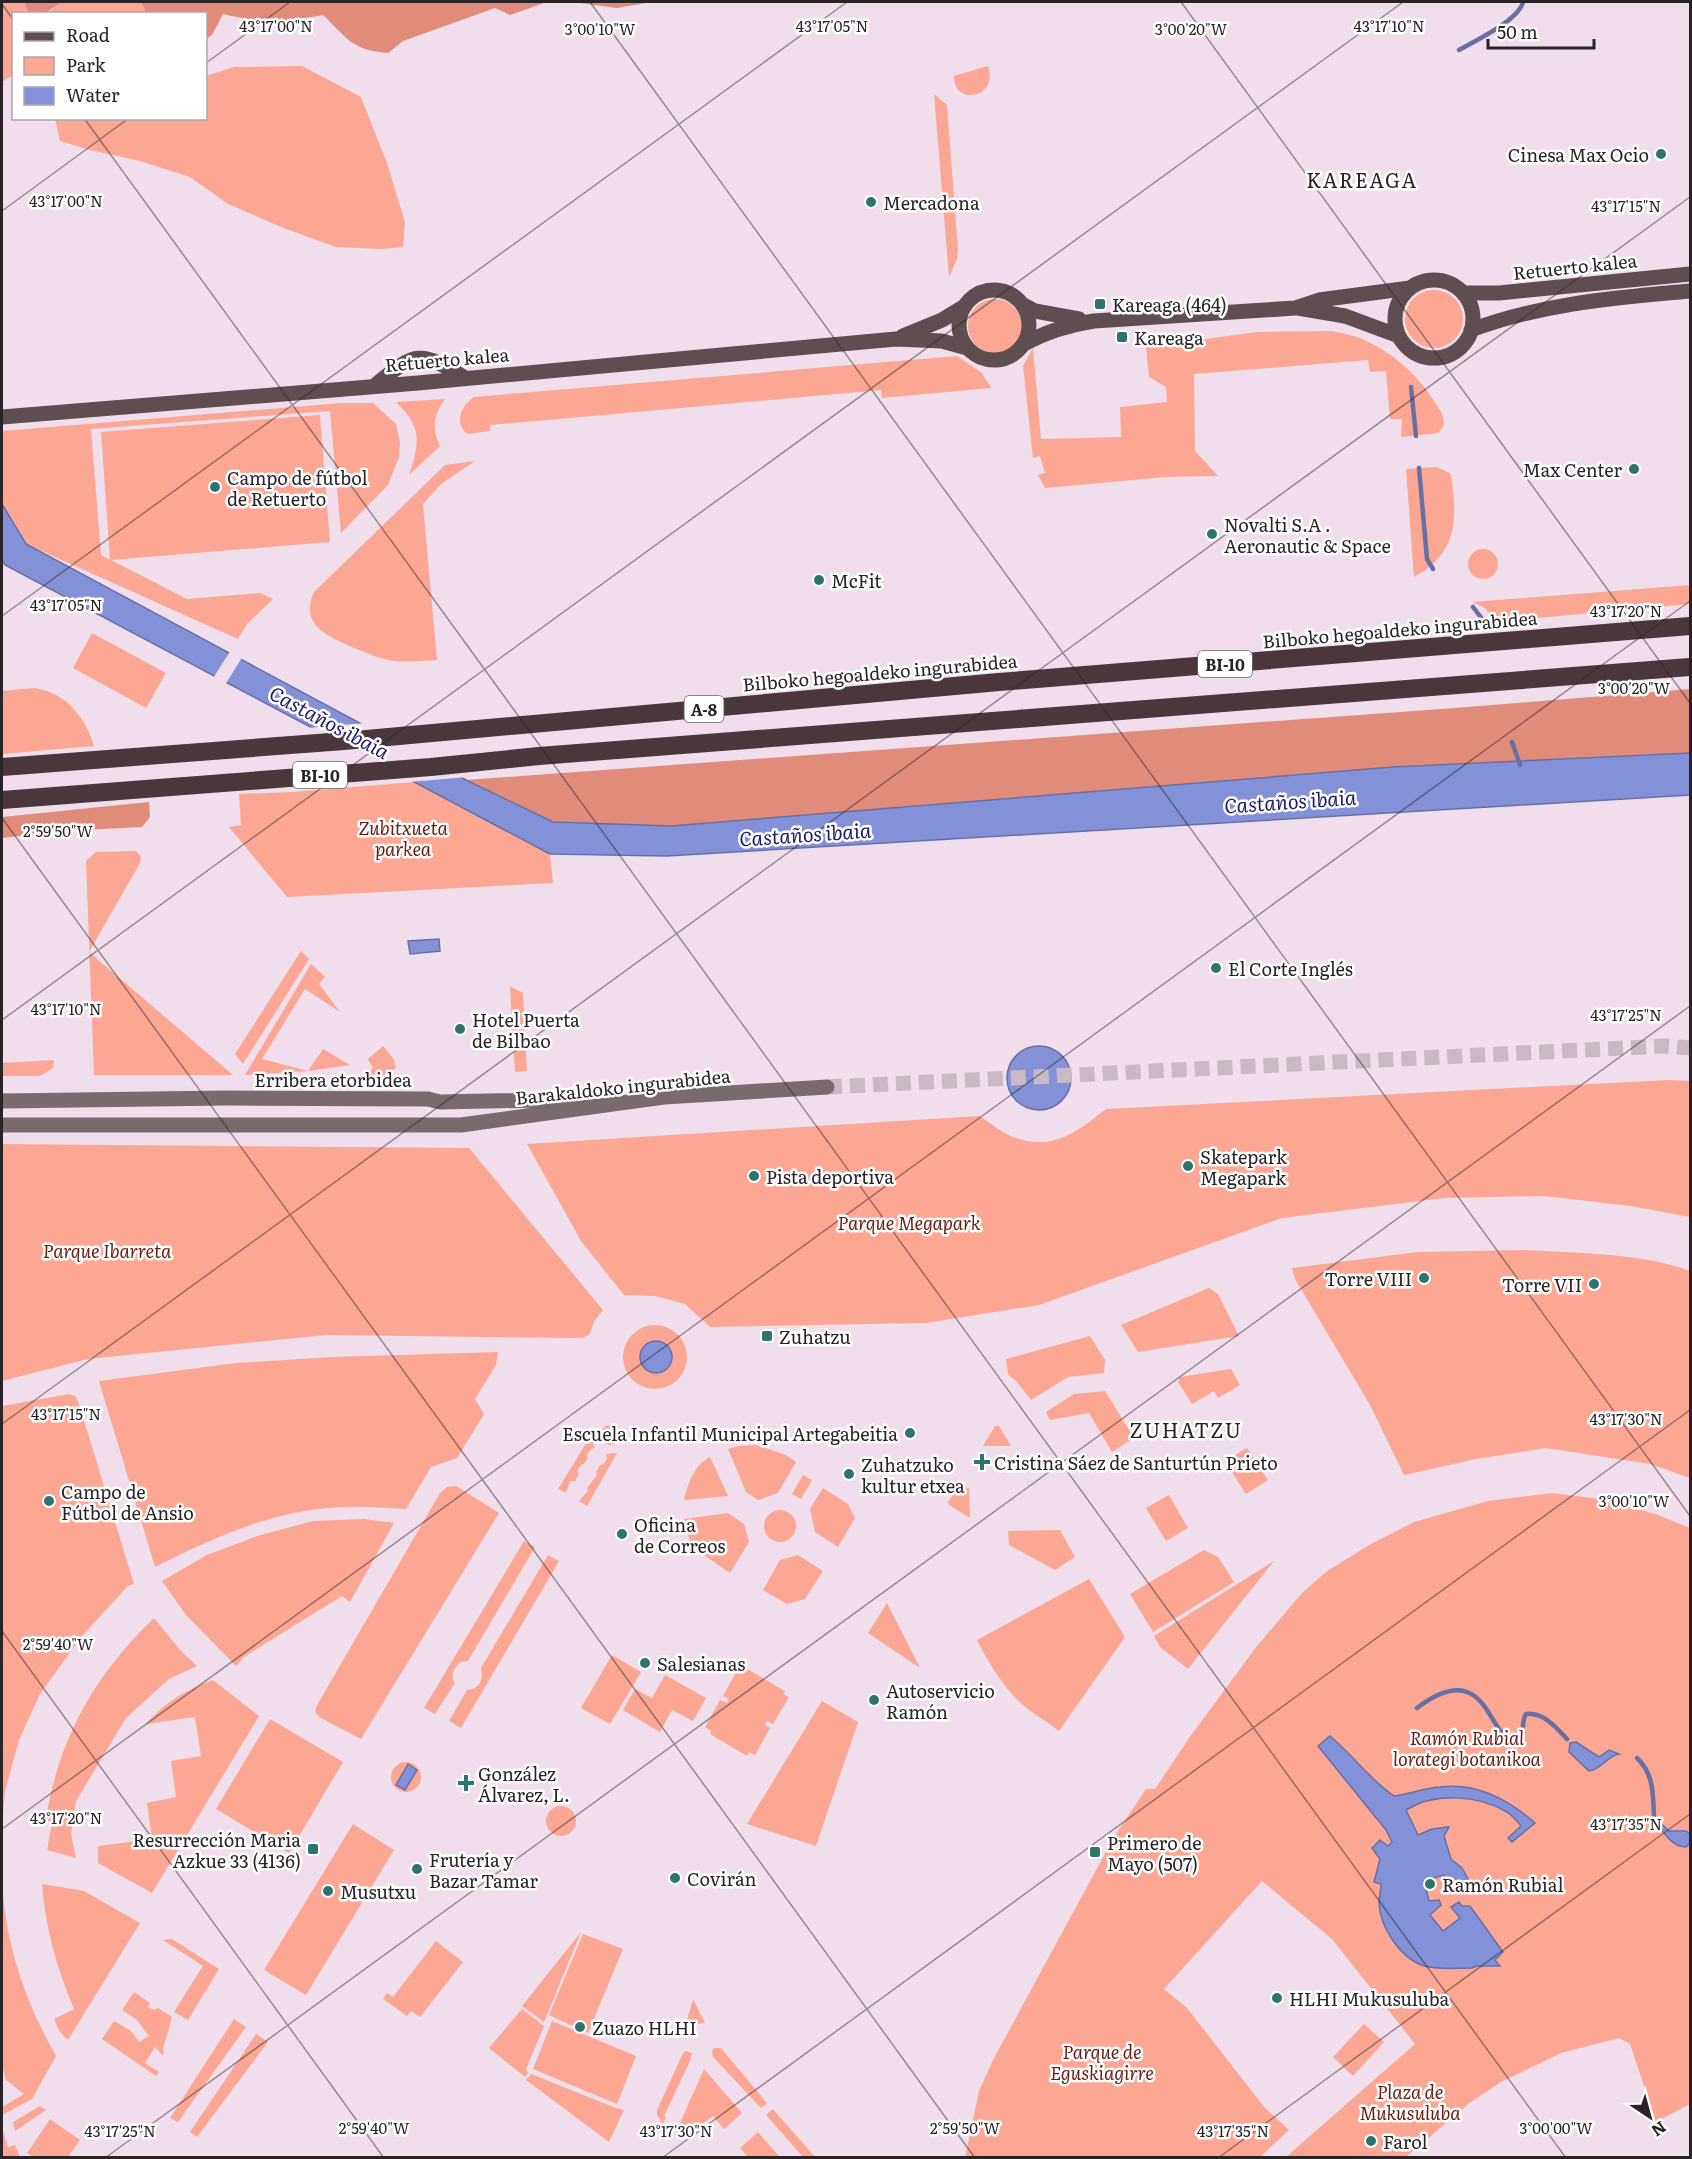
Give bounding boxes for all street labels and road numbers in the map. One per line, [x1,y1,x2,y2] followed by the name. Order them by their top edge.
[1512,246,1639,286] street label: Retuerto kalea
[384,340,511,378] street label: Retuerto kalea
[1262,604,1539,654] street label: Bilboko hegoaldeko ingurabidea
[742,647,1019,697] street label: Bilboko hegoaldeko ingurabidea
[1198,651,1252,677] road number: BI-10
[684,696,724,722] road number: A-8
[293,762,347,788] road number: BI-10
[514,1061,732,1111] street label: Barakaldoko ingurabidea
[254,1066,412,1093] street label: Erribera etorbidea

